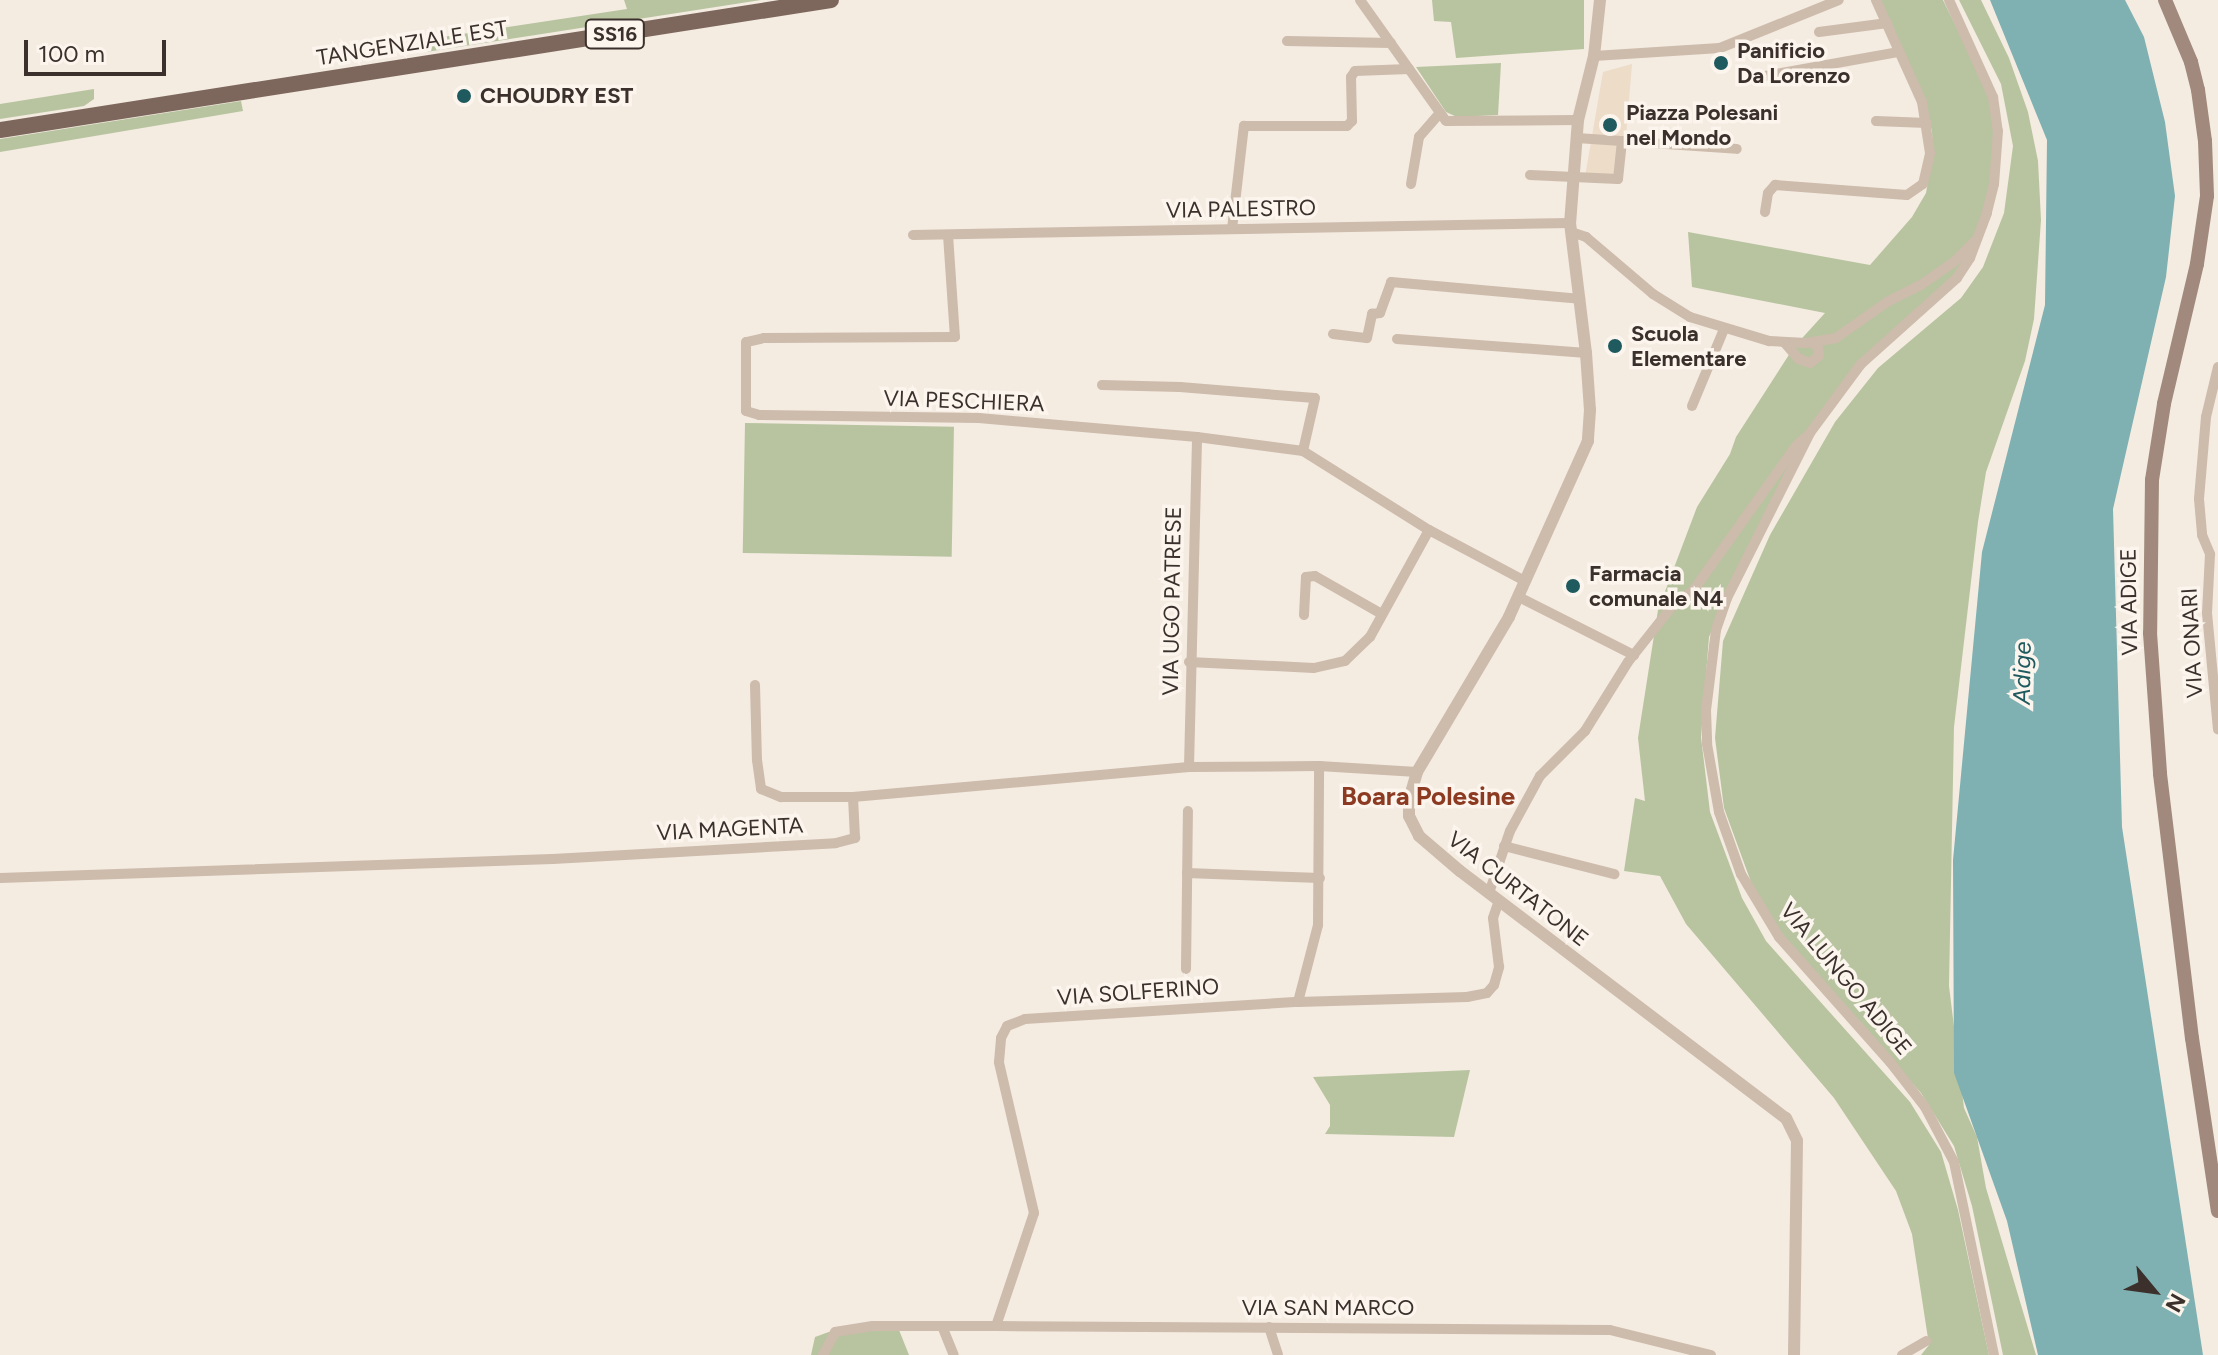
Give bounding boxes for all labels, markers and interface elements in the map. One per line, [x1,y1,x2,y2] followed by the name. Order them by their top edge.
[315,15,509,71] street label: TANGENZIALE EST
[583,18,647,50] road number: SS16
[28,24,170,74] scale bar
[1737,37,1850,88] place label: Panificio Da Lorenzo
[38,39,105,68] text: 100 m
[1712,54,1730,72] marker: Panificio Da Lorenzo
[480,83,633,109] place label: CHOUDRY EST
[455,87,473,105] marker: CHOUDRY EST
[1626,99,1778,150] place label: Piazza Polesani nel Mondo
[1601,116,1619,134] marker: Piazza Polesani nel Mondo
[1166,194,1316,224] street label: VIA PALESTRO
[1631,320,1746,372] place label: Scuola Elementare
[1606,337,1624,355] marker: Scuola Elementare
[883,385,1045,417] street label: VIA PESCHIERA
[1157,506,1187,696] street label: VIA UGO PATRESE
[2115,548,2143,656] street label: VIA ADIGE
[1589,560,1723,612] place label: Farmacia comunale N4
[1564,577,1582,595] marker: Farmacia comunale N4
[2176,587,2208,699] street label: VIA ONARI
[2007,641,2037,705] water label: Adige
[1341,781,1515,813] district label: Boara Polesine
[656,812,804,846] street label: VIA MAGENTA
[1442,826,1594,952] street label: VIA CURTATONE
[1775,898,1917,1060] street label: VIA LUNGO ADIGE
[1056,973,1220,1011] street label: VIA SOLFERINO
[2114,1251,2194,1331] north arrow
[2160,1289,2191,1317] text: N
[1242,1295,1414,1321] street label: VIA SAN MARCO

